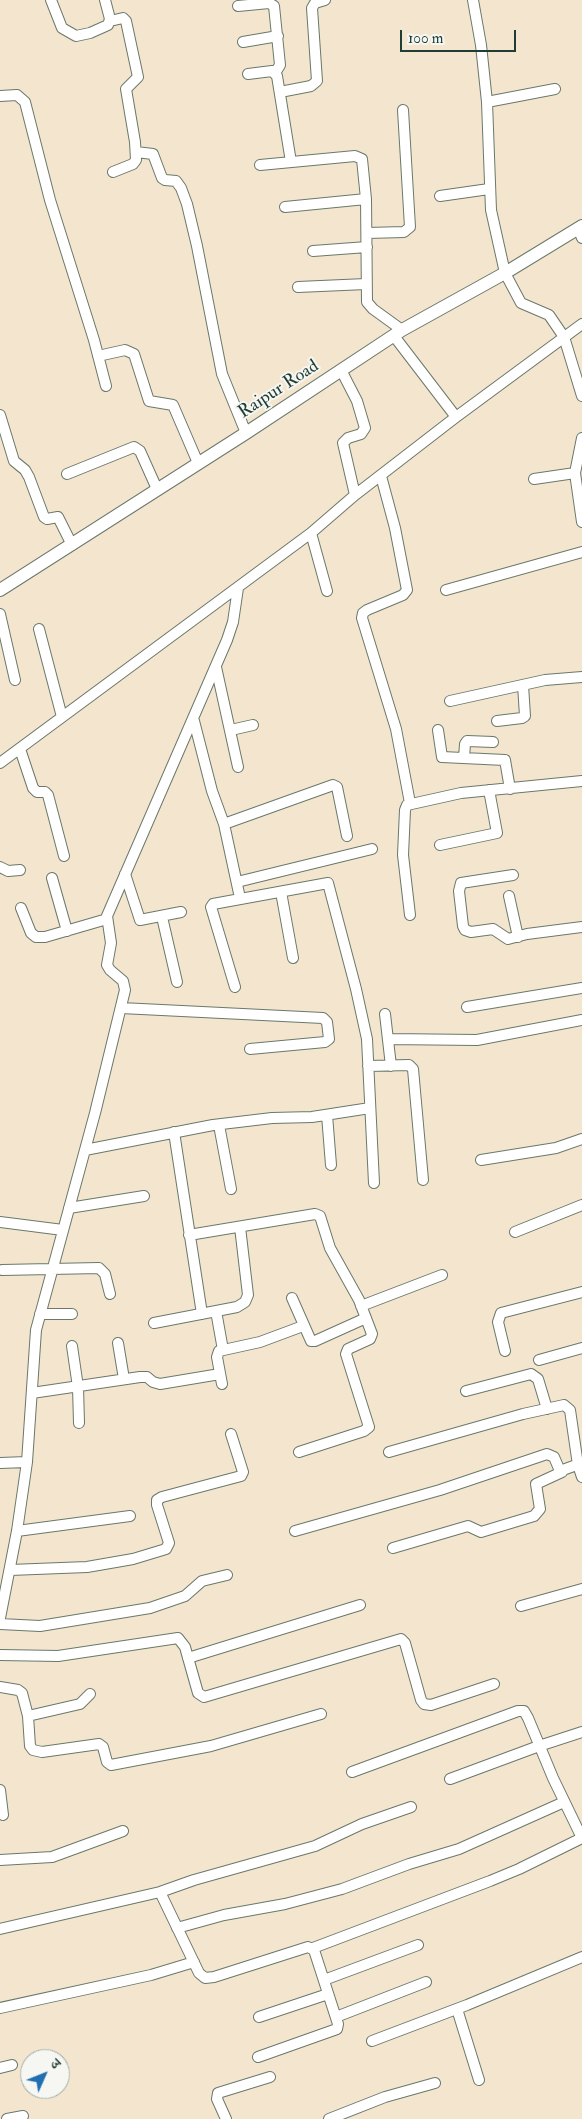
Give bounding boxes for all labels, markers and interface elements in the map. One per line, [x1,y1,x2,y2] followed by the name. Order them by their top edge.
[402,20,518,52] scale bar
[408,29,443,48] text: 100 m
[235,356,323,424] street label: Raipur Road
[20,2049,70,2099] north arrow
[47,2055,64,2072] text: उ

